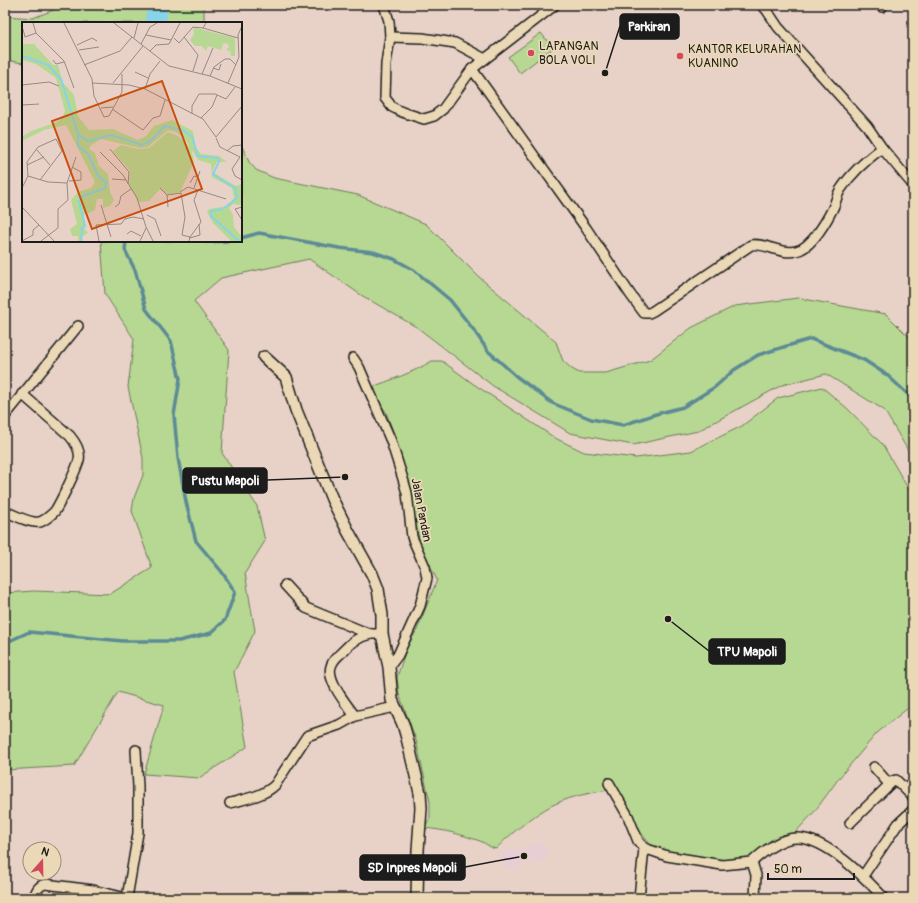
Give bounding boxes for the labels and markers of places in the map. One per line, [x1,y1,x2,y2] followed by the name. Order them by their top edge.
[620,14,679,39] callout: Parkiran
[539,39,599,68] place label: LAPANGAN BOLA VOLI
[688,42,801,71] place label: KANTOR KELURAHAN KUANINO
[526,48,536,58] marker: LAPANGAN BOLA VOLI
[675,51,685,61] marker: KANTOR KELURAHAN KUANINO
[183,468,267,493] callout: Pustu Mapoli
[709,639,785,664] callout: TPU Mapoli
[360,855,465,880] callout: SD Inpres Mapoli

